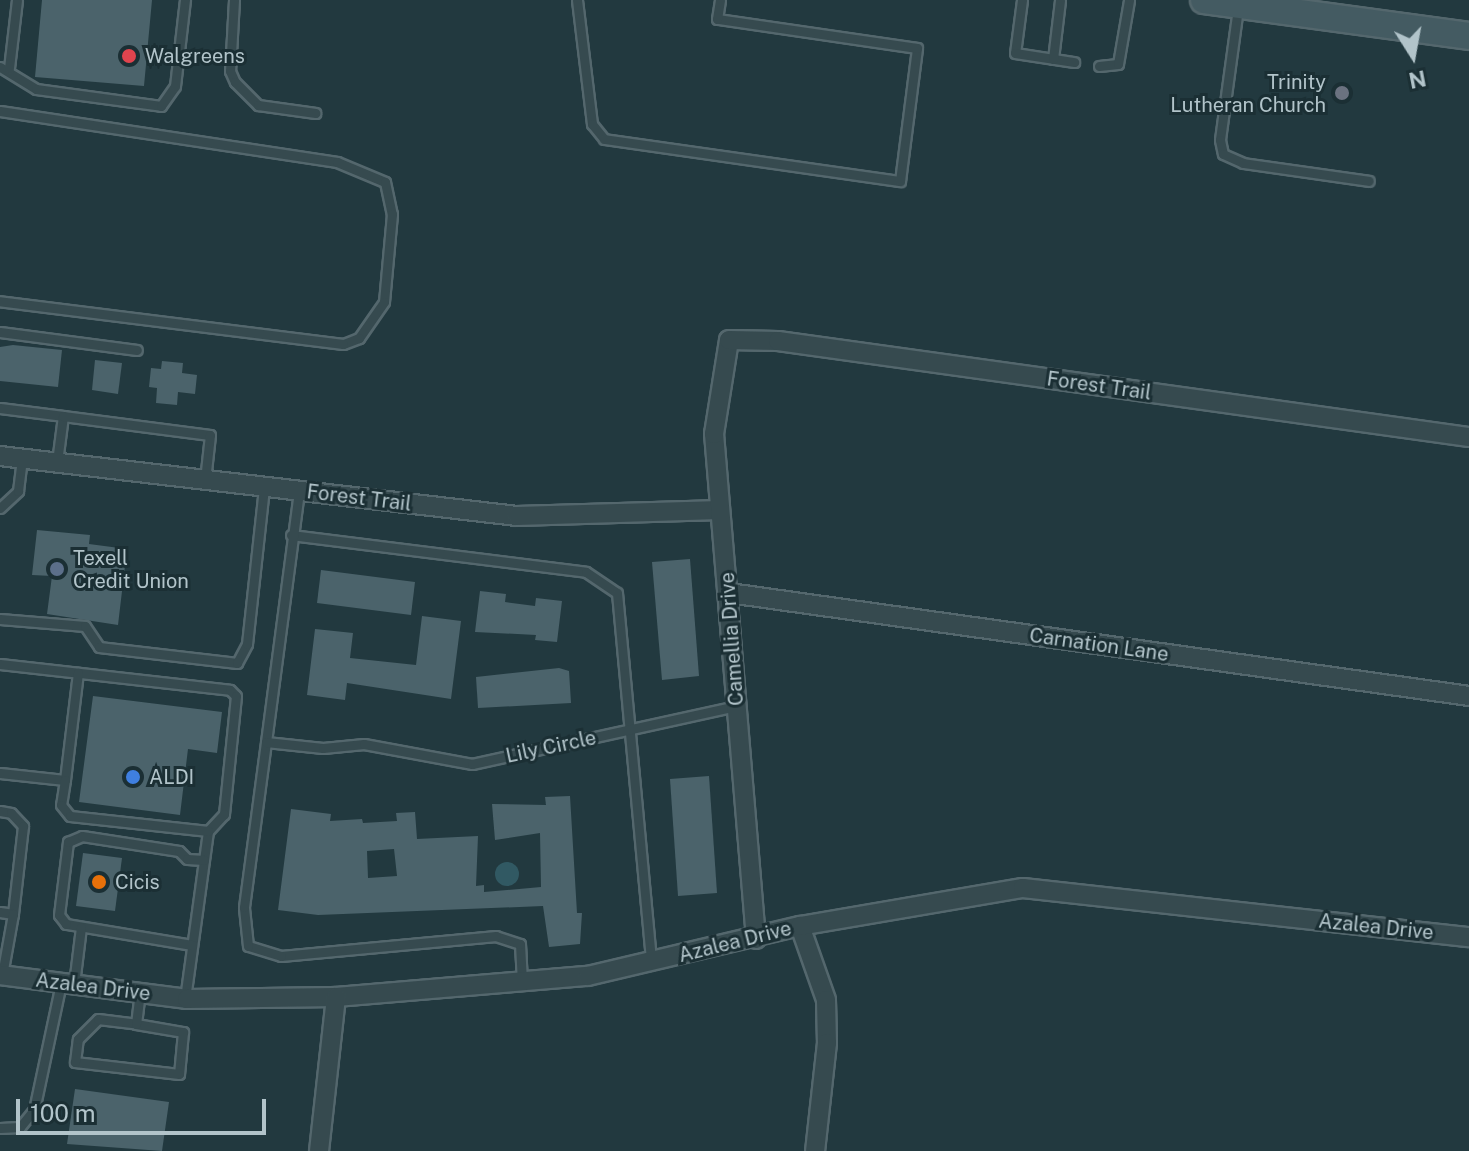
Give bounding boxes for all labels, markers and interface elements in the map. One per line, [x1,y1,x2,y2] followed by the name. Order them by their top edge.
[1373,16,1453,96] north arrow
[145,44,245,68] place label: Walgreens
[120,47,138,65] marker: Walgreens
[1407,65,1429,94] text: N
[1170,70,1326,117] place label: Trinity Lutheran Church
[1333,84,1351,102] marker: Trinity Lutheran Church
[1045,367,1153,405] street label: Forest Trail
[305,480,413,516] street label: Forest Trail
[73,546,189,593] place label: Texell Credit Union
[48,560,66,578] marker: Texell Credit Union
[715,571,749,707] street label: Camellia Drive
[1028,623,1170,667] street label: Carnation Lane
[504,726,598,768] street label: Lily Circle
[149,765,194,789] place label: ALDI
[124,768,142,786] marker: ALDI
[115,870,160,894] place label: Cicis
[90,873,108,891] marker: Cicis
[1317,909,1435,945] street label: Azalea Drive
[676,916,794,968] street label: Azalea Drive
[34,968,152,1006] street label: Azalea Drive
[20,1083,270,1133] scale bar
[30,1099,96,1127] text: 100 m

